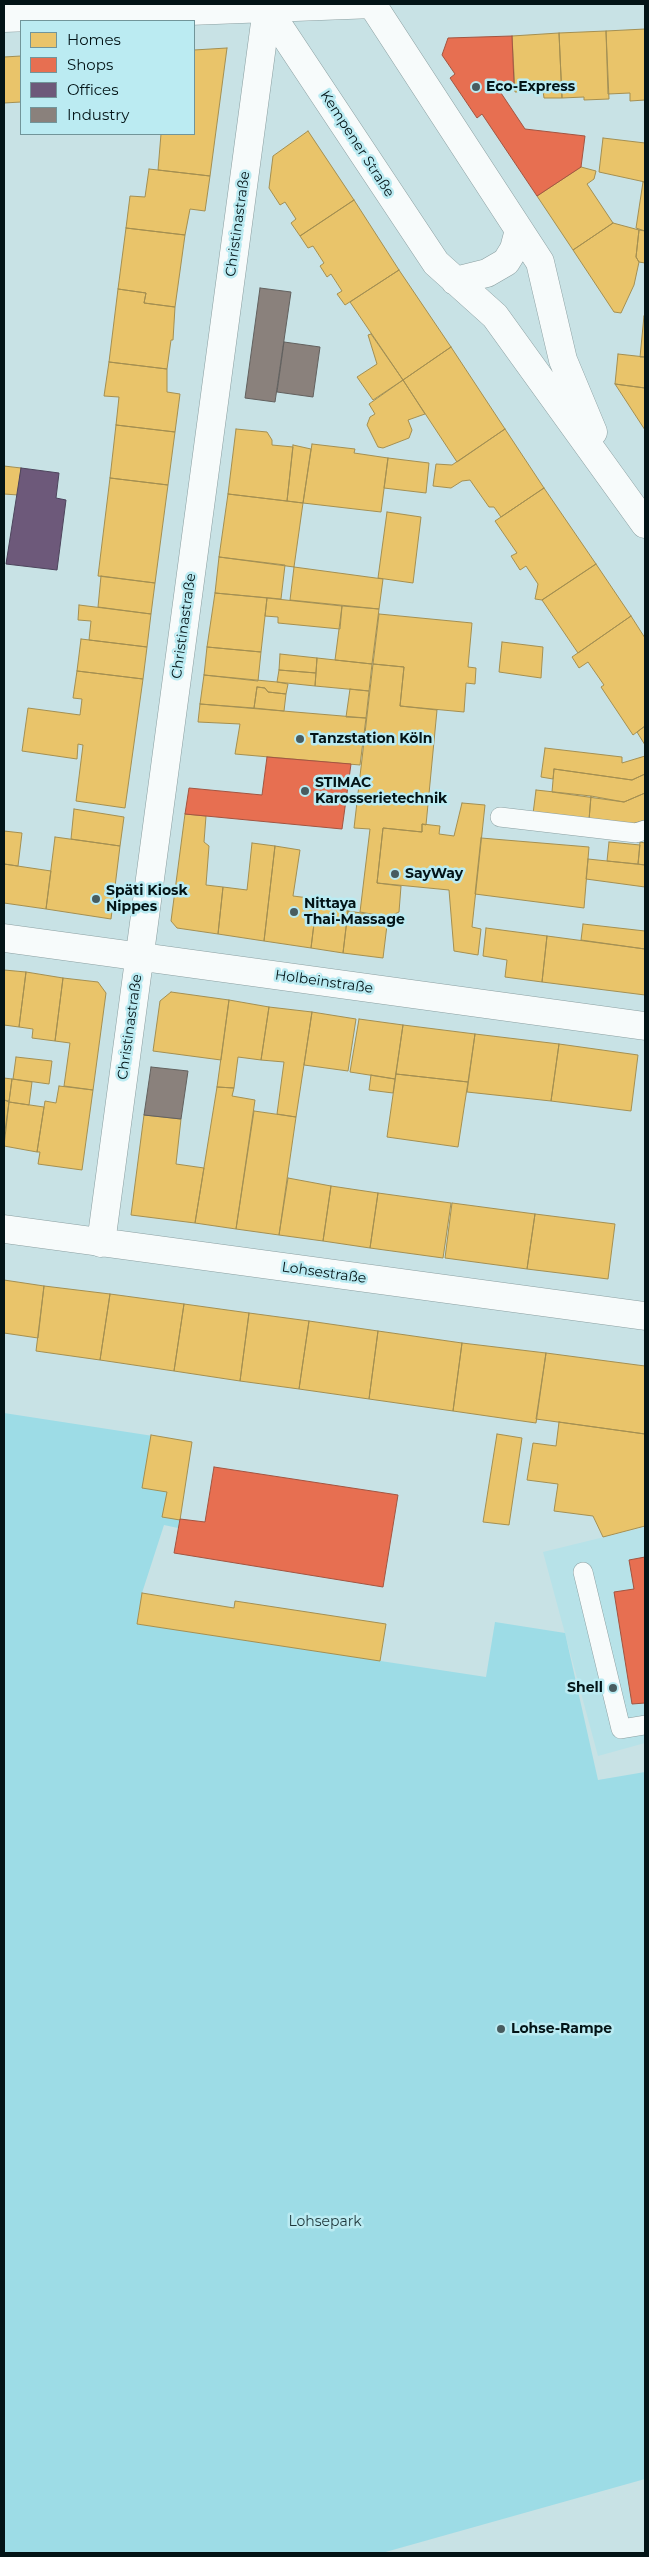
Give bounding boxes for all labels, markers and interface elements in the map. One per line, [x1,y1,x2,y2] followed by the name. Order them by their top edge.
[20,20,195,135] legend
[67,30,121,49] text: Homes
[67,55,113,74] text: Shops
[486,79,575,95] place label: Eco-Express
[67,80,119,99] text: Offices
[470,81,482,93] marker: Eco-Express
[316,88,398,200] street label: Kempener Straße
[67,105,129,124] text: Industry
[222,170,254,278] street label: Christinastraße
[168,572,200,680] street label: Christinastraße
[310,731,432,747] place label: Tanzstation Köln
[294,733,306,745] marker: Tanzstation Köln
[315,775,447,808] place label: STIMAC Karosserietechnik
[299,785,311,797] marker: STIMAC Karosserietechnik
[405,866,463,882] place label: SayWay
[389,868,401,880] marker: SayWay
[106,883,188,916] place label: Späti Kiosk Nippes
[90,893,102,905] marker: Späti Kiosk Nippes
[304,896,405,929] place label: Nittaya Thai-Massage
[288,906,300,918] marker: Nittaya Thai-Massage
[274,967,374,997] street label: Holbeinstraße
[114,973,146,1081] street label: Christinastraße
[281,1259,367,1287] street label: Lohsestraße
[567,1680,603,1696] place label: Shell
[607,1682,619,1694] marker: Shell
[511,2021,612,2037] place label: Lohse-Rampe
[495,2023,507,2035] marker: Lohse-Rampe
[288,2214,362,2230] park label: Lohsepark

